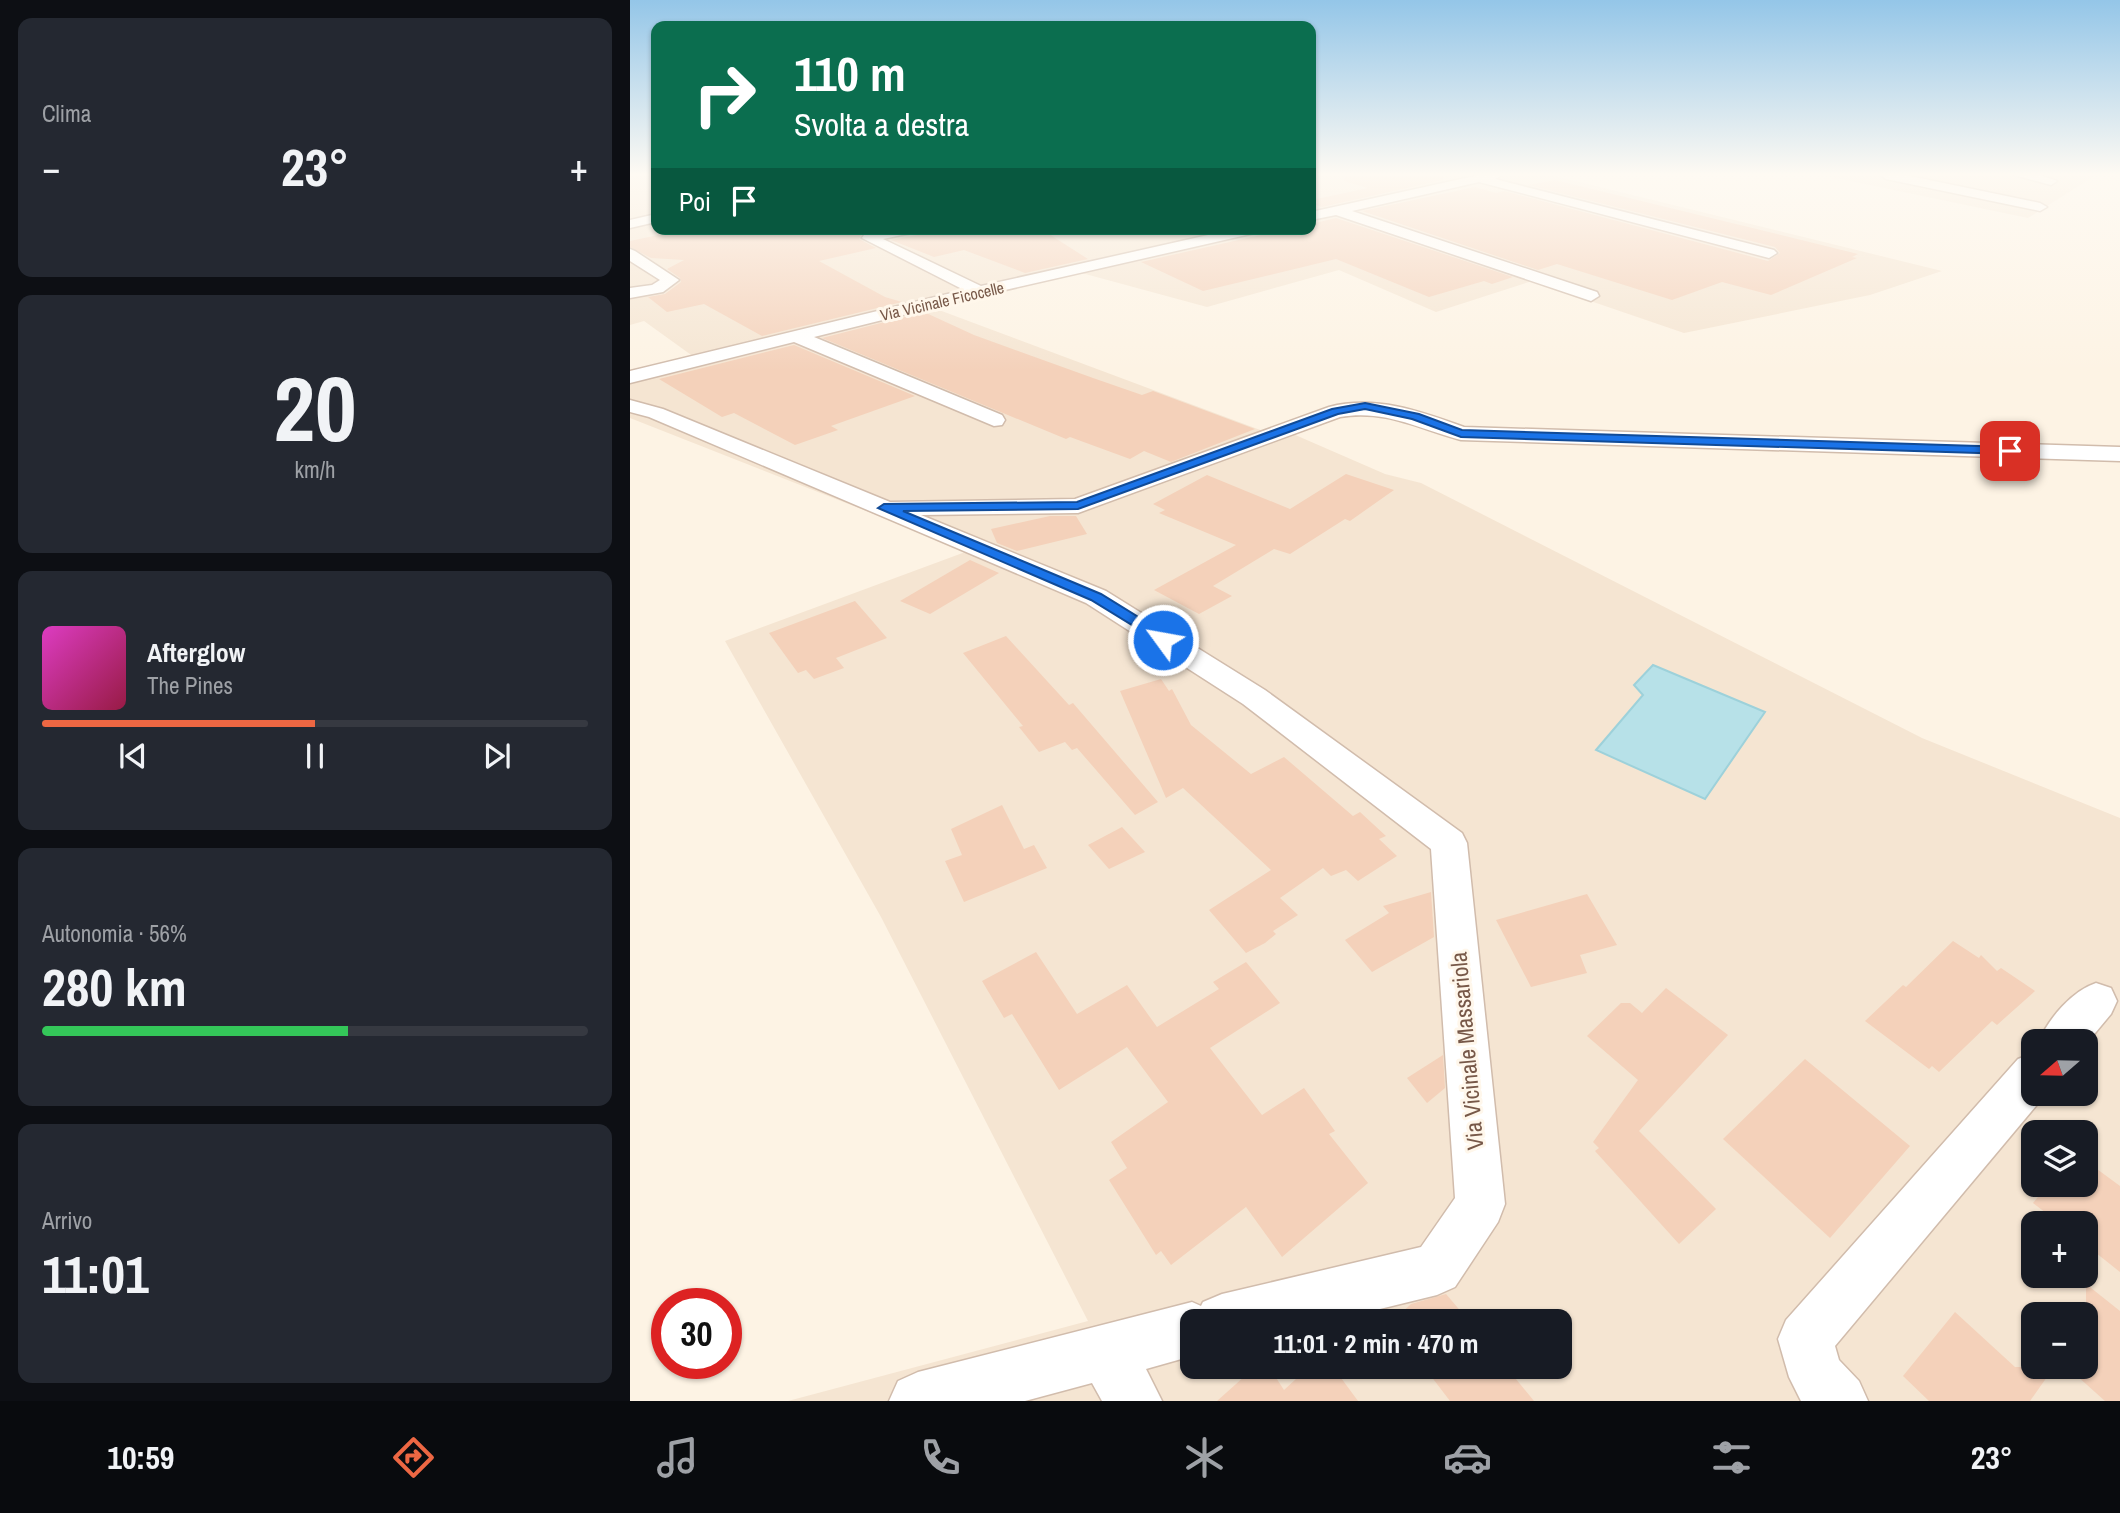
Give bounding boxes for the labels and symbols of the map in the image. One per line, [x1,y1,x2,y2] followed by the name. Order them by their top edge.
[878,276,1006,326] street label: Via Vicinale Ficocelle
[1980,421,2040,481] pin
[1126,603,1200,677] position arrow
[1442,950,1491,1151] street label: Via Vicinale Massariola
[2021,1029,2098,1106] north arrow
[651,1288,742,1379] speed limit sign: 30

